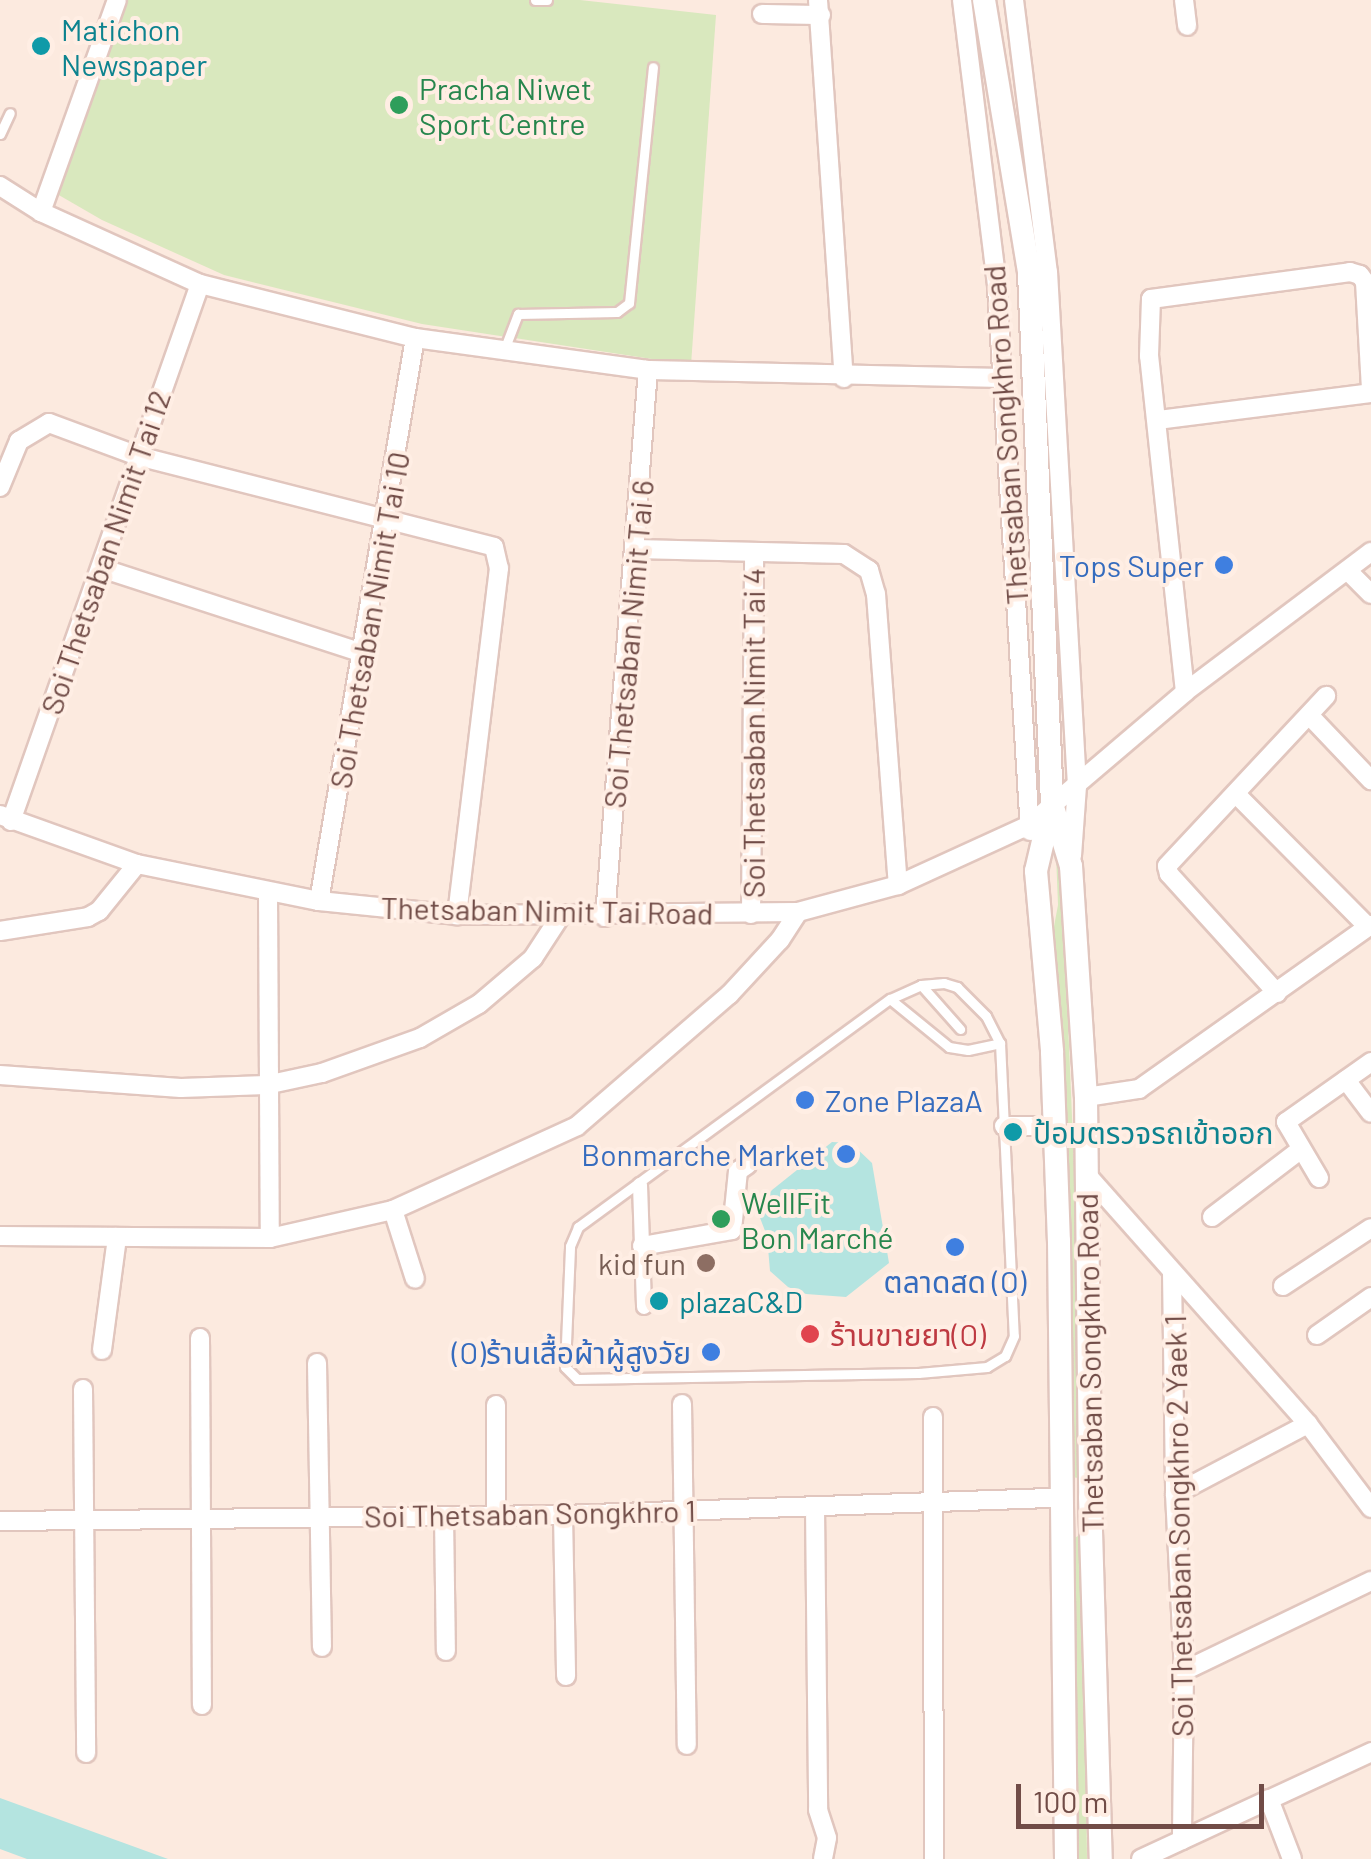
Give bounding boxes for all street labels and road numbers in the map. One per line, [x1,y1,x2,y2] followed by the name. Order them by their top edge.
[975,264,1035,606] street label: Thetsaban Songkhro Road
[33,385,177,719] street label: Soi Thetsaban Nimit Tai 12
[322,449,416,791] street label: Soi Thetsaban Nimit Tai 10
[596,478,660,810] street label: Soi Thetsaban Nimit Tai 6
[735,568,771,898] street label: Soi Thetsaban Nimit Tai 4
[380,889,714,931] street label: Thetsaban Nimit Tai Road
[1068,1193,1110,1533] street label: Thetsaban Songkhro Road
[1156,1315,1200,1737] street label: Soi Thetsaban Songkhro 2 Yaek 1
[364,1492,696,1534] street label: Soi Thetsaban Songkhro 1

